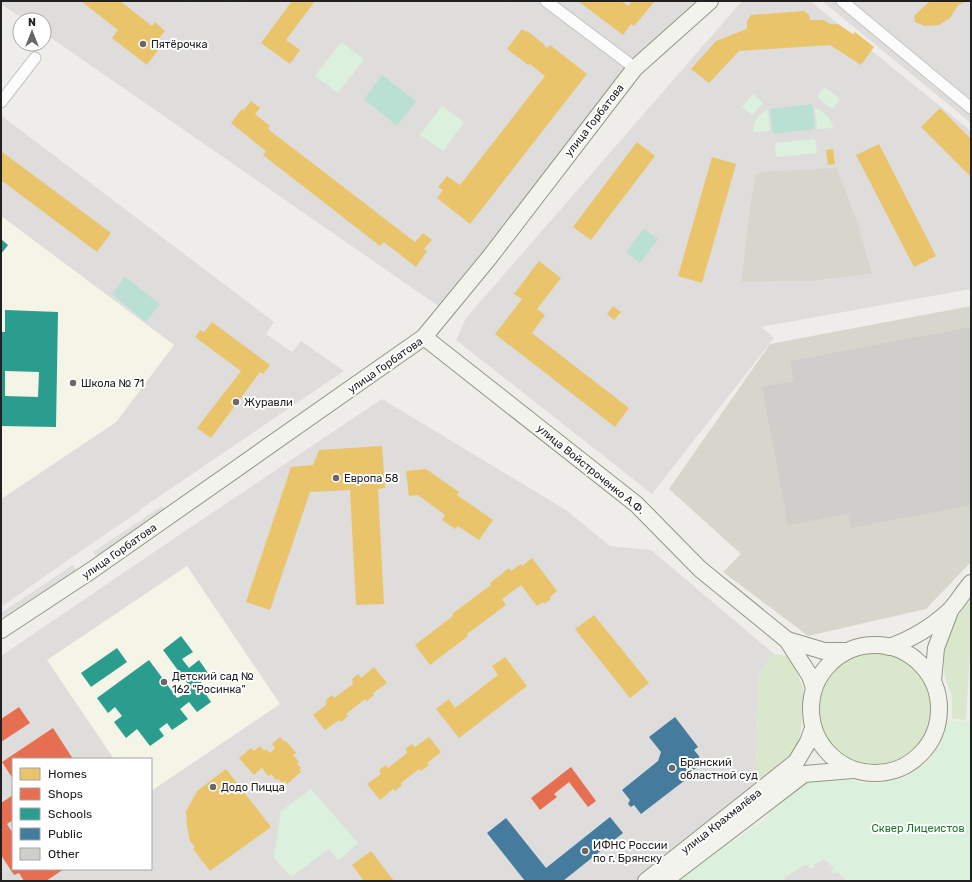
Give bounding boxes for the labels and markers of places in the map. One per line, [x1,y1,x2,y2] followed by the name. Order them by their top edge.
[151,38,208,51] place label: Пятёрочка
[138,39,148,49] marker: Пятёрочка
[81,377,144,390] place label: Школа № 71
[68,378,78,388] marker: Школа № 71
[244,396,293,409] place label: Журавли
[231,397,241,407] marker: Журавли
[344,472,399,485] place label: Европа 58
[331,473,341,483] marker: Европа 58
[172,670,254,696] place label: Детский сад № 162 "Росинка"
[159,677,169,687] marker: Детский сад № 162 "Росинка"
[680,756,758,782] place label: Брянский областной суд
[667,763,677,773] marker: Брянский областной суд
[221,781,285,794] place label: Додо Пицца
[208,782,218,792] marker: Додо Пицца
[593,839,667,865] place label: ИФНС России по г. Брянску
[580,846,590,856] marker: ИФНС России по г. Брянску

